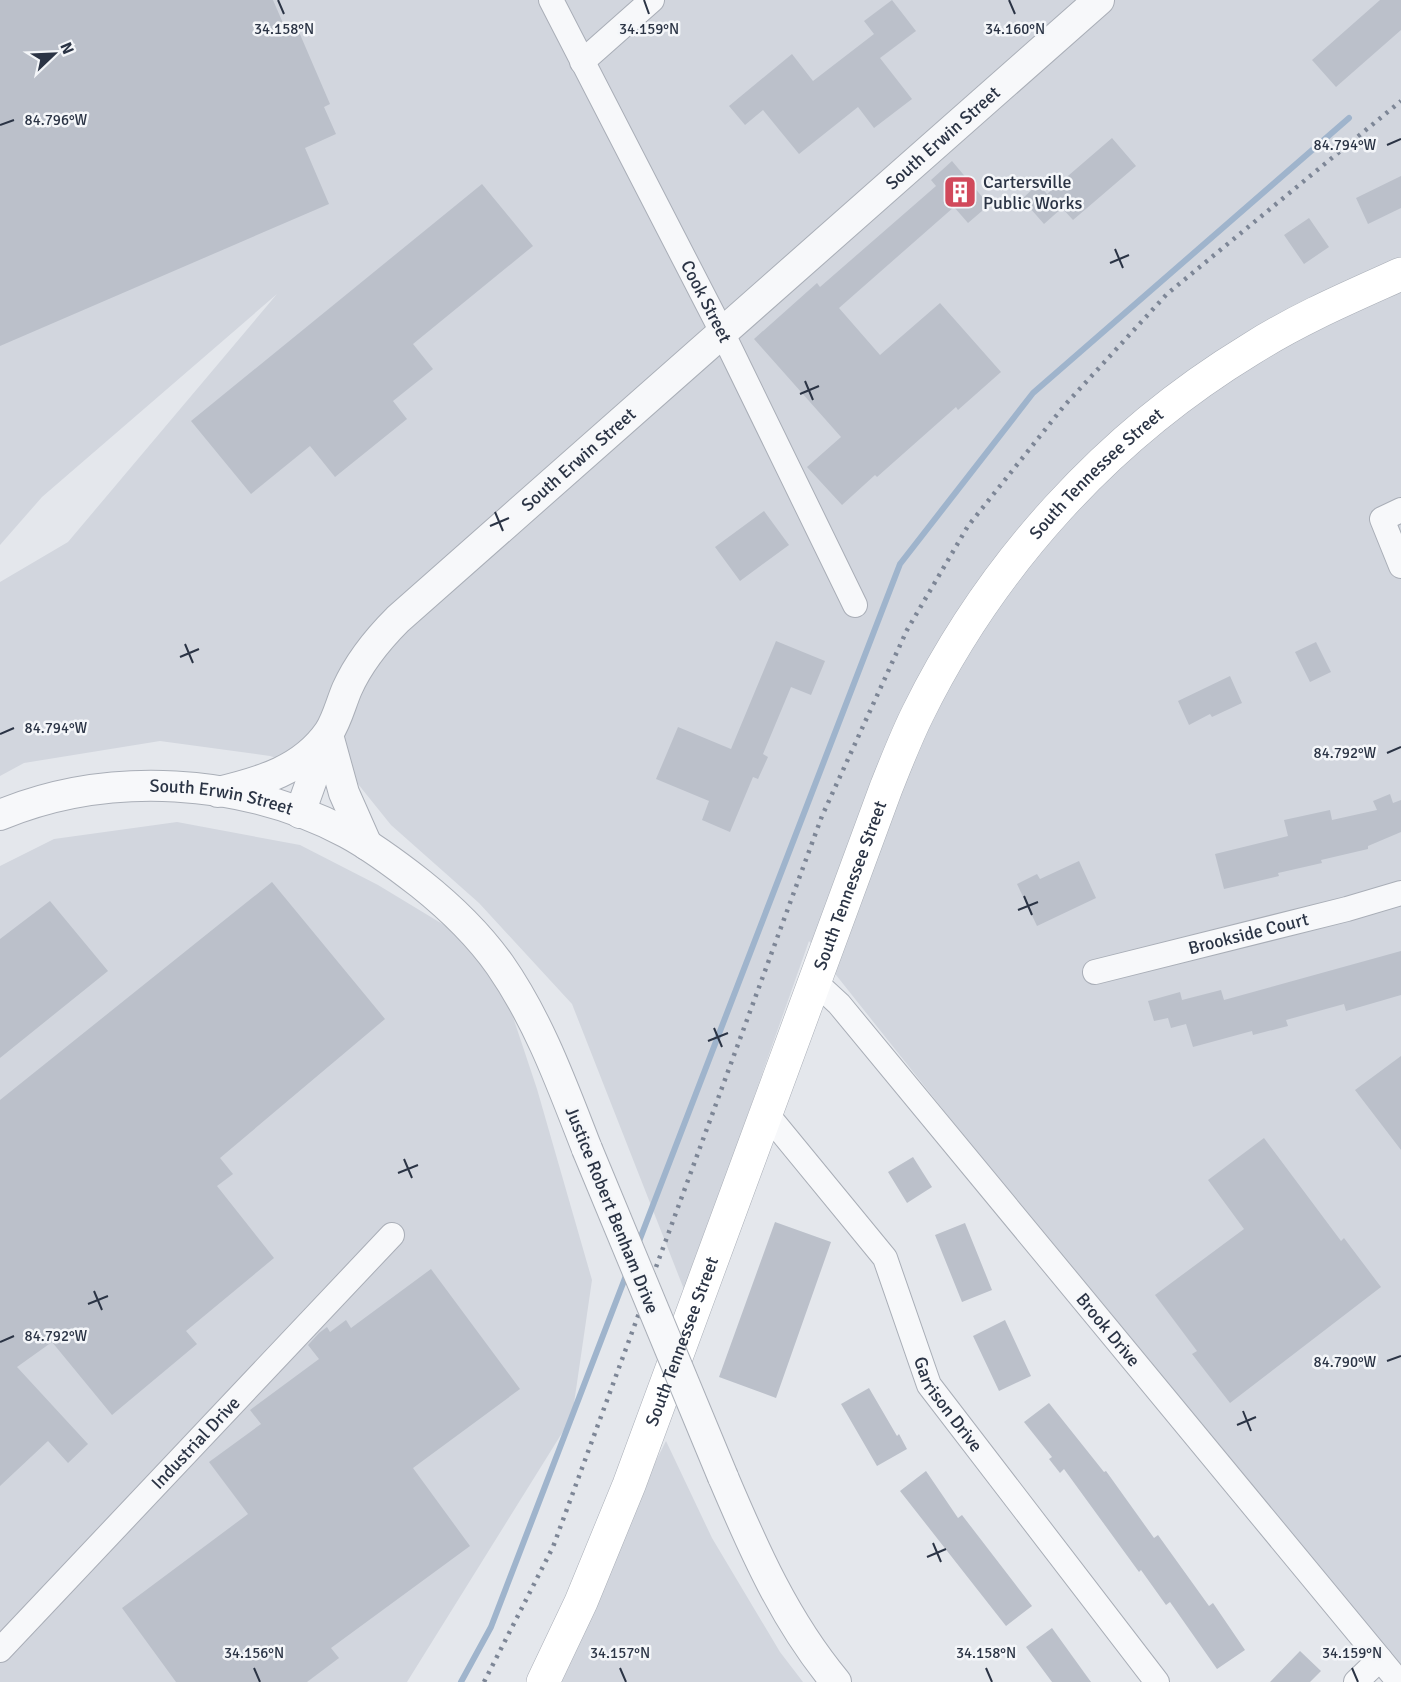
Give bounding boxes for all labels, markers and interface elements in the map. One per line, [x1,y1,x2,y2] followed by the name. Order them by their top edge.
[254,20,314,38] text: 34.158°N
[619,20,679,38] text: 34.159°N
[985,20,1045,38] text: 34.160°N
[24,24,84,84] north arrow
[56,39,78,58] text: N
[881,81,1005,194] street label: South Erwin Street
[25,111,88,129] text: 84.796°W
[1314,136,1377,154] text: 84.794°W
[983,171,1082,214] place label: Cartersville Public Works
[942,174,978,210] building icon: Cartersville Public Works
[676,257,736,346] street label: Cook Street
[517,403,640,516] street label: South Erwin Street
[1025,403,1168,544] street label: South Tennessee Street
[25,719,88,737] text: 84.794°W
[1314,744,1377,762] text: 84.792°W
[149,775,296,820] street label: South Erwin Street
[809,798,891,973] street label: South Tennessee Street
[1186,908,1311,959] street label: Brookside Court
[560,1103,664,1317] street label: Justice Robert Benham Drive
[641,1254,723,1429] street label: South Tennessee Street
[1071,1289,1145,1371] street label: Brook Drive
[25,1327,88,1345] text: 84.792°W
[1314,1353,1377,1371] text: 84.790°W
[909,1354,987,1456] street label: Garrison Drive
[147,1392,245,1494] street label: Industrial Drive
[224,1644,284,1662] text: 34.156°N
[590,1644,650,1662] text: 34.157°N
[956,1644,1016,1662] text: 34.158°N
[1322,1644,1382,1662] text: 34.159°N

